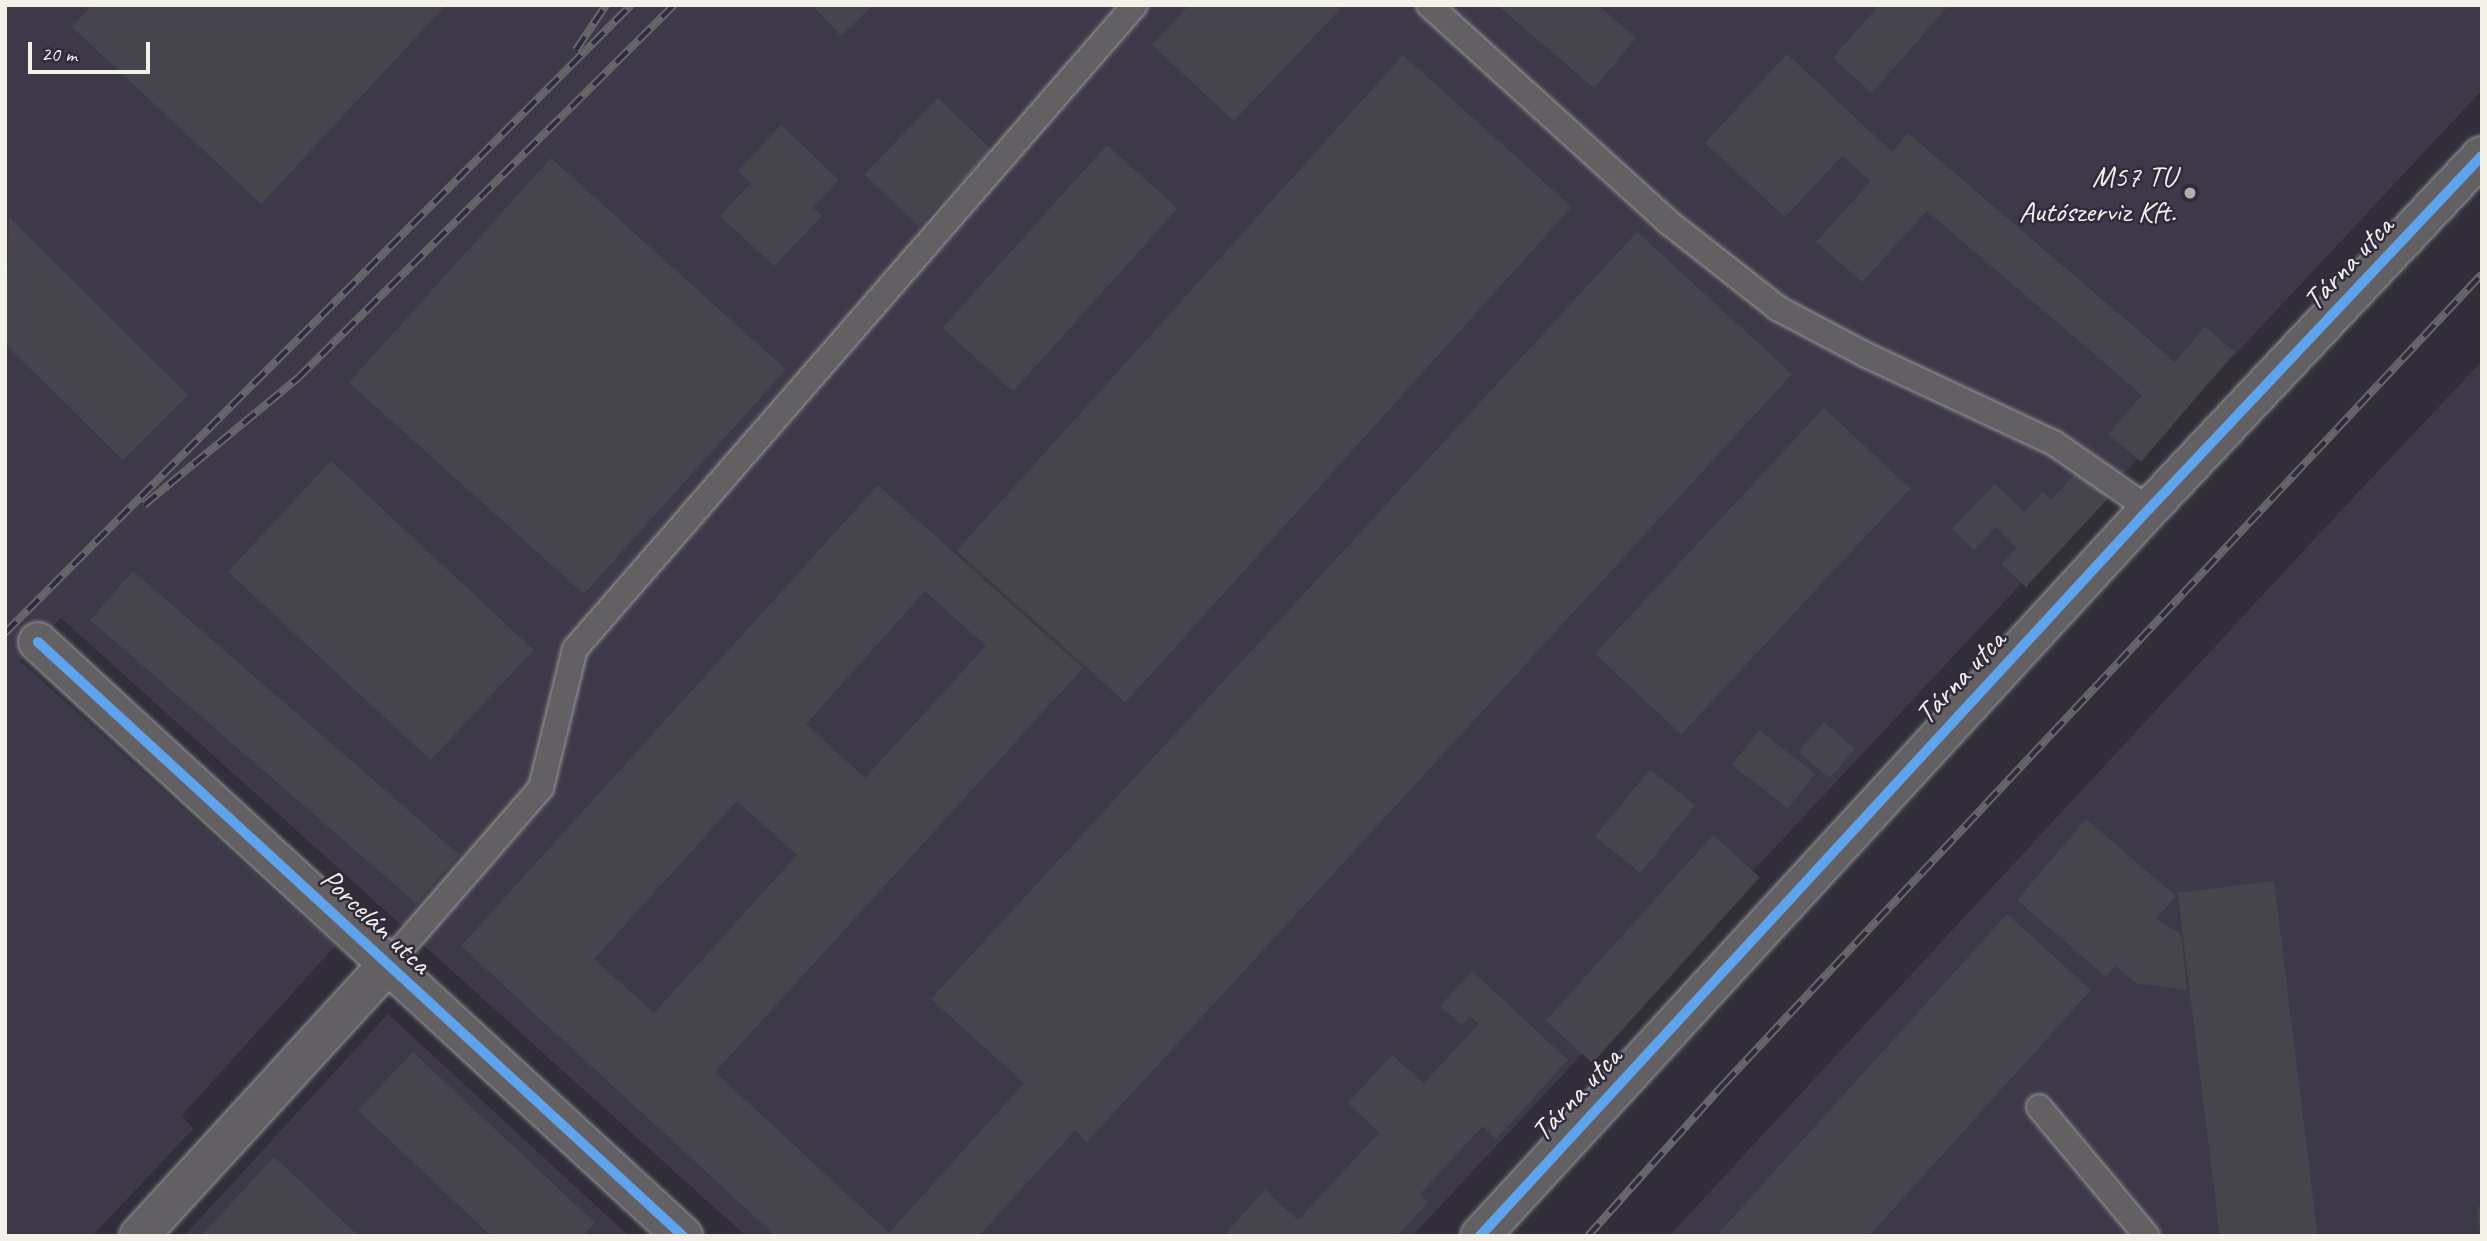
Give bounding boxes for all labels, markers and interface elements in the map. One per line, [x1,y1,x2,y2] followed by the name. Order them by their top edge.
[32,28,154,72] scale bar
[41,41,77,67] text: 20 m
[2019,158,2176,228] place label: M57 TU Autószerviz Kft.
[2182,185,2198,201] marker: M57 TU Autószerviz Kft.
[2296,209,2400,317] street label: Tárna utca
[1908,623,2012,731] street label: Tárna utca
[314,861,438,981] street label: Porcelán utca
[1524,1040,1628,1148] street label: Tárna utca

